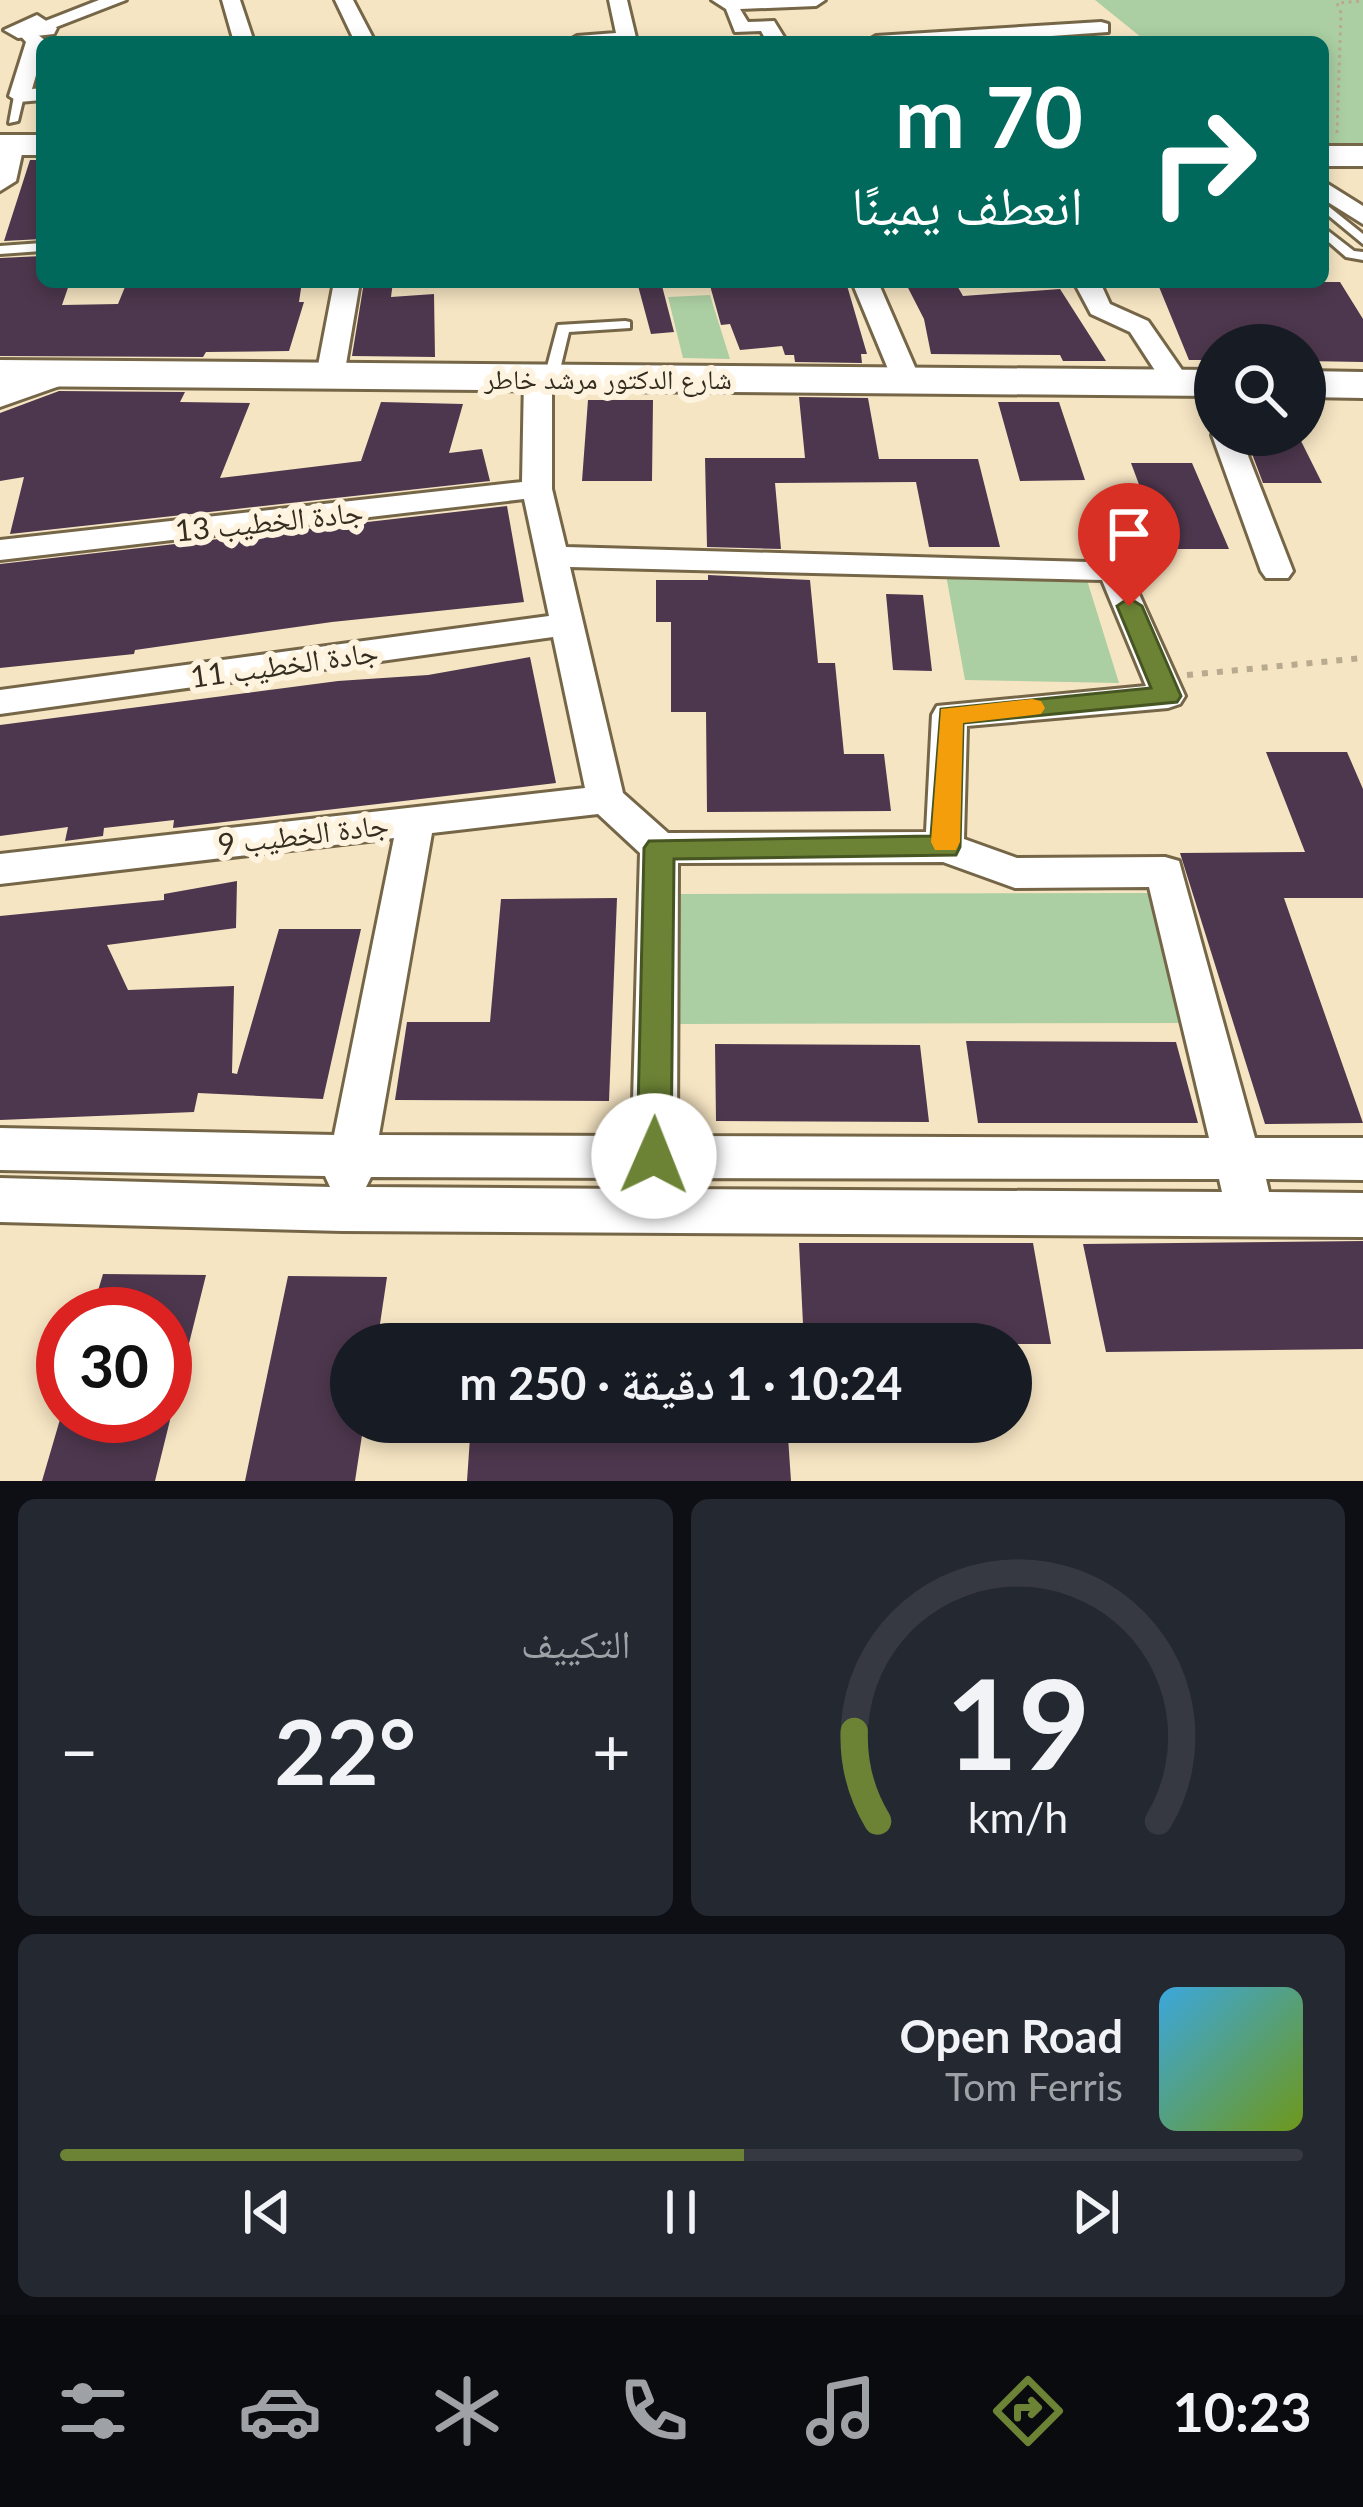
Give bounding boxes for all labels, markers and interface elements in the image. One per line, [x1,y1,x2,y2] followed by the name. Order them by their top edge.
[895,65,1083,166] text: 70 m
[1125,84,1281,240] icon: right
[851,172,1083,237] text: انعطف يمينًا
[1194,324,1326,456] map controls
[1194,324,1326,456] button: search
[483,362,732,397] street label: شارع الدكتور مرشد خاطر
[1078,483,1180,606] pin
[173,492,365,549] street label: جادة الخطيب 13
[1096,501,1162,567] icon: arrive
[188,632,380,695] street label: جادة الخطيب 11
[216,805,391,862] street label: جادة الخطيب 9
[591,1093,717,1219] position arrow
[36,1287,192,1443] speed limit sign: 30
[460,1356,902,1410] text: 10:24 · 1 دقيقة · 250 m
[521,1620,631,1666] text: التكييف
[945,1647,1090,1797] text: 19
[274,1696,416,1804] text: 22°
[60,1711,98,1790] text: −
[592,1711,630,1790] text: +
[968,1790,1068,1841] text: km/h
[899,2009,1123,2063] text: Open Road
[945,2063,1123,2109] text: Tom Ferris
[234,2179,300,2245] icon: previous
[648,2179,714,2245] icon: pause
[1063,2179,1129,2245] icon: next
[51,2369,135,2453] icon: filters
[238,2369,322,2453] icon: car
[425,2369,509,2453] icon: climate
[612,2369,696,2453] icon: phone
[799,2369,883,2453] icon: music
[986,2369,1070,2453] icon: directions
[1172,2379,1312,2444] text: 10:23

